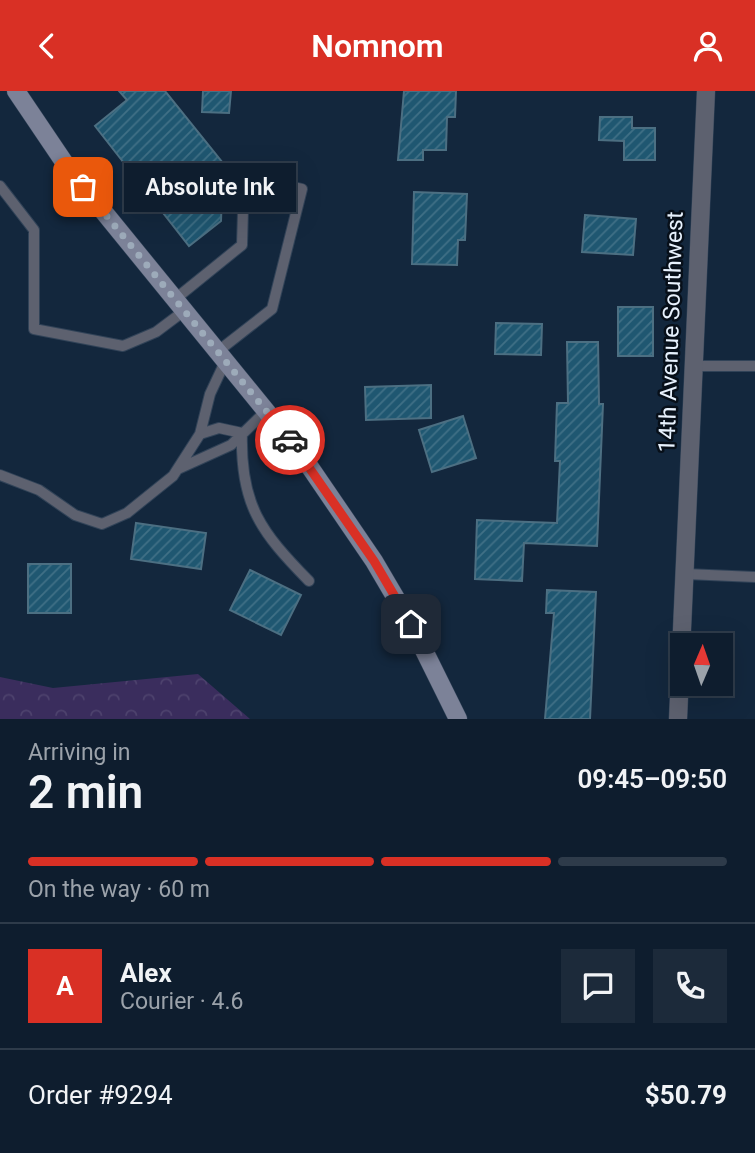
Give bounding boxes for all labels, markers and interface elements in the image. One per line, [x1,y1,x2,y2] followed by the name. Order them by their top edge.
[28,27,66,65] icon: back
[311,27,444,65] text: Nomnom
[689,27,727,65] icon: person
[53,157,113,217] pin
[125,163,296,211] callout: Absolute Ink
[64,168,102,206] icon: bag
[145,174,275,201] text: Absolute Ink
[653,211,689,453] street label: 14th Avenue Southwest
[255,405,325,475] courier
[271,421,309,459] icon: car
[381,594,441,654] pin
[392,605,430,643] icon: home
[670,633,733,697] north arrow
[670,633,733,696] map controls
[28,739,131,766] text: Arriving in
[577,764,727,794] text: 09:45–09:50
[28,765,143,819] text: 2 min
[28,876,210,903] text: On the way · 60 m
[561,949,635,1023] button: chat
[653,949,727,1023] button: phone
[120,958,172,988] text: Alex
[56,971,74,1001] text: A
[120,988,243,1015] text: Courier · 4.6
[28,1080,173,1110] text: Order #9294
[645,1080,727,1110] text: $50.79

